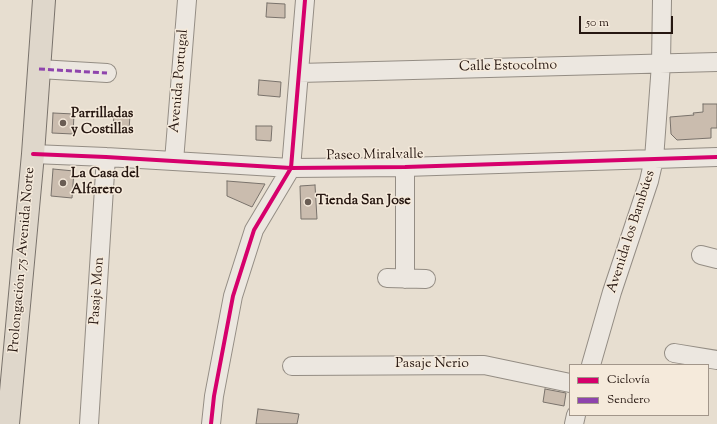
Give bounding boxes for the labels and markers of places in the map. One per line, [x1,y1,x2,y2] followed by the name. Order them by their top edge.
[71,107,134,140] place label: Parrilladas y Costillas
[58,118,68,128] marker: Parrilladas y Costillas
[71,167,139,200] place label: La Casa del Alfarero
[58,178,68,188] marker: La Casa del Alfarero
[316,194,411,210] place label: Tienda San Jose
[303,197,313,207] marker: Tienda San Jose

